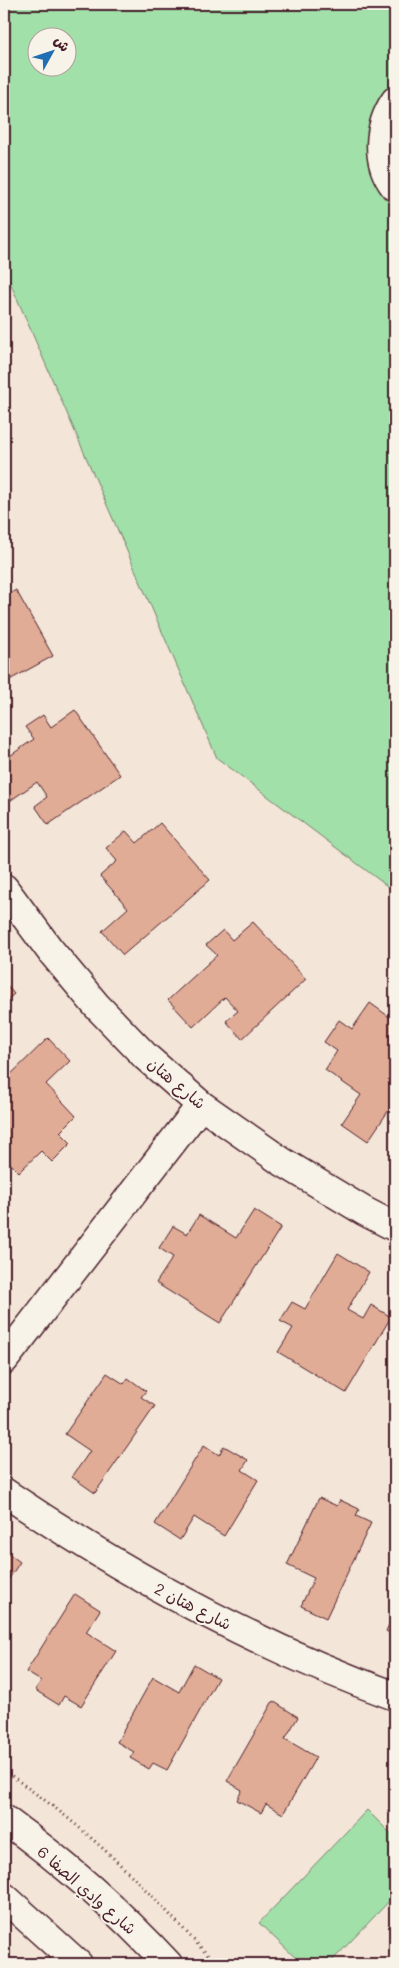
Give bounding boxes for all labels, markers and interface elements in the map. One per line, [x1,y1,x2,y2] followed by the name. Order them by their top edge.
[28,28,78,78] north arrow
[50,31,75,55] text: ش
[143,1052,211,1115] street label: شارع هتان
[150,1577,235,1636] street label: شارع هتان 2
[32,1841,141,1940] street label: شارع وادي الصفا 6

